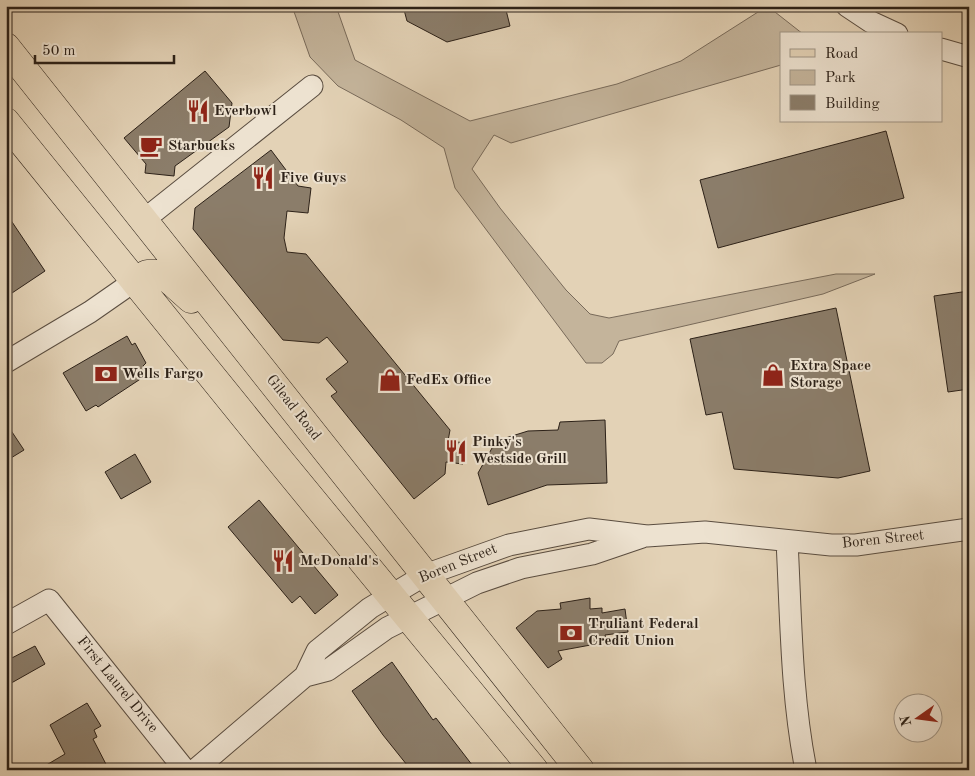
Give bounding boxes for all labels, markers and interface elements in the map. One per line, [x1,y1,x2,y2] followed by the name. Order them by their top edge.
[35,32,174,64] scale bar
[780,32,942,122] legend
[42,44,76,59] text: 50 m
[825,47,859,62] text: Road
[825,71,856,86] text: Park
[825,97,880,112] text: Building
[185,98,211,124] restaurant icon: Everbowl
[214,104,277,119] place label: Everbowl
[138,133,164,159] cafe icon: Starbucks
[168,139,235,154] place label: Starbucks
[250,165,276,191] restaurant icon: Five Guys
[280,171,346,186] place label: Five Guys
[790,359,871,391] place label: Extra Space Storage
[93,361,119,387] bank icon: Wells Fargo
[760,362,786,388] shop icon: Extra Space Storage
[122,367,203,382] place label: Wells Fargo
[377,367,403,393] shop icon: FedEx Office
[263,372,323,444] street label: Gilead Road
[406,373,491,388] place label: FedEx Office
[472,435,567,467] place label: Pinky's Westside Grill
[443,438,469,464] restaurant icon: Pinky's Westside Grill
[841,528,925,552] street label: Boren Street
[417,542,499,586] street label: Boren Street
[270,548,296,574] restaurant icon: McDonald's
[300,554,378,569] place label: McDonald's
[588,617,699,649] place label: Truliant Federal Credit Union
[558,620,584,646] bank icon: Truliant Federal Credit Union
[74,634,160,736] street label: First Laurel Drive
[892,694,942,744] north arrow
[898,714,914,728] text: N

